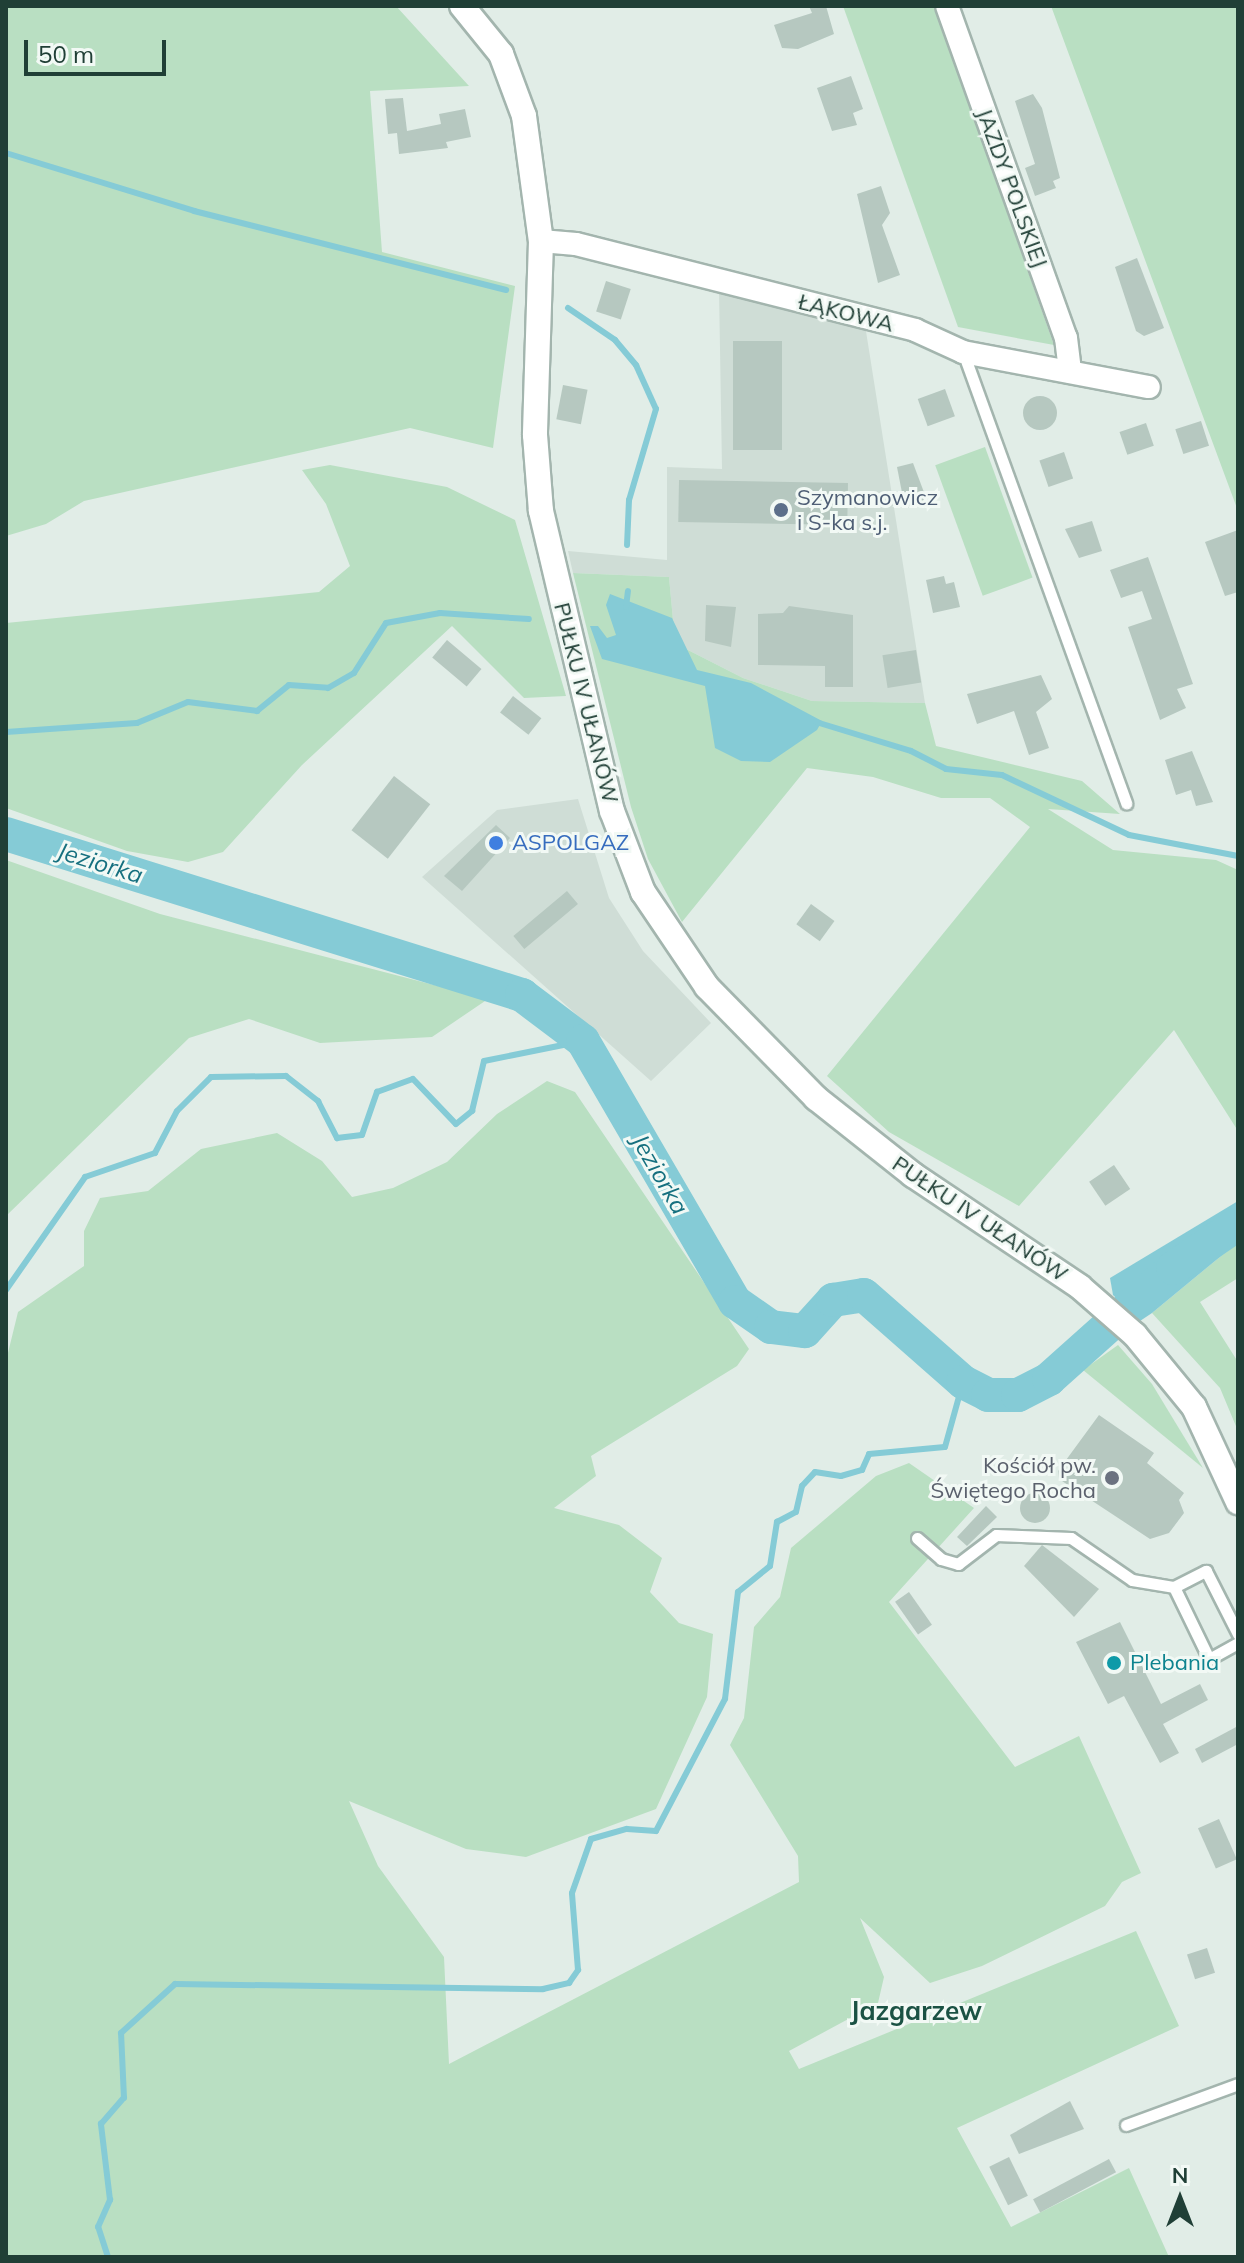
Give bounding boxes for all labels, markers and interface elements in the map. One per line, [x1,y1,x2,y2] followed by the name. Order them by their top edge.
[28,24,170,74] scale bar
[38,39,94,69] text: 50 m
[971,105,1053,271] street label: JAZDY POLSKIEJ
[796,288,896,338] street label: ŁĄKOWA
[797,484,938,536] place label: Szymanowicz i S-ka s.j.
[772,501,790,519] marker: Szymanowicz i S-ka s.j.
[548,600,624,806] street label: PUŁKU IV UŁANÓW
[512,830,629,856] place label: ASPOLGAZ
[487,834,505,852] marker: ASPOLGAZ
[54,836,146,890] water label: Jeziorka
[625,1129,695,1219] water label: Jeziorka
[887,1150,1073,1288] street label: PUŁKU IV UŁANÓW
[930,1452,1096,1504] place label: Kościół pw. Świętego Rocha
[1103,1469,1121,1487] marker: Kościół pw. Świętego Rocha
[1130,1650,1219,1676] place label: Plebania
[1105,1654,1123,1672] marker: Plebania
[850,1995,982,2027] district label: Jazgarzew
[1140,2159,1220,2239] north arrow
[1172,2161,1188,2189] text: N

